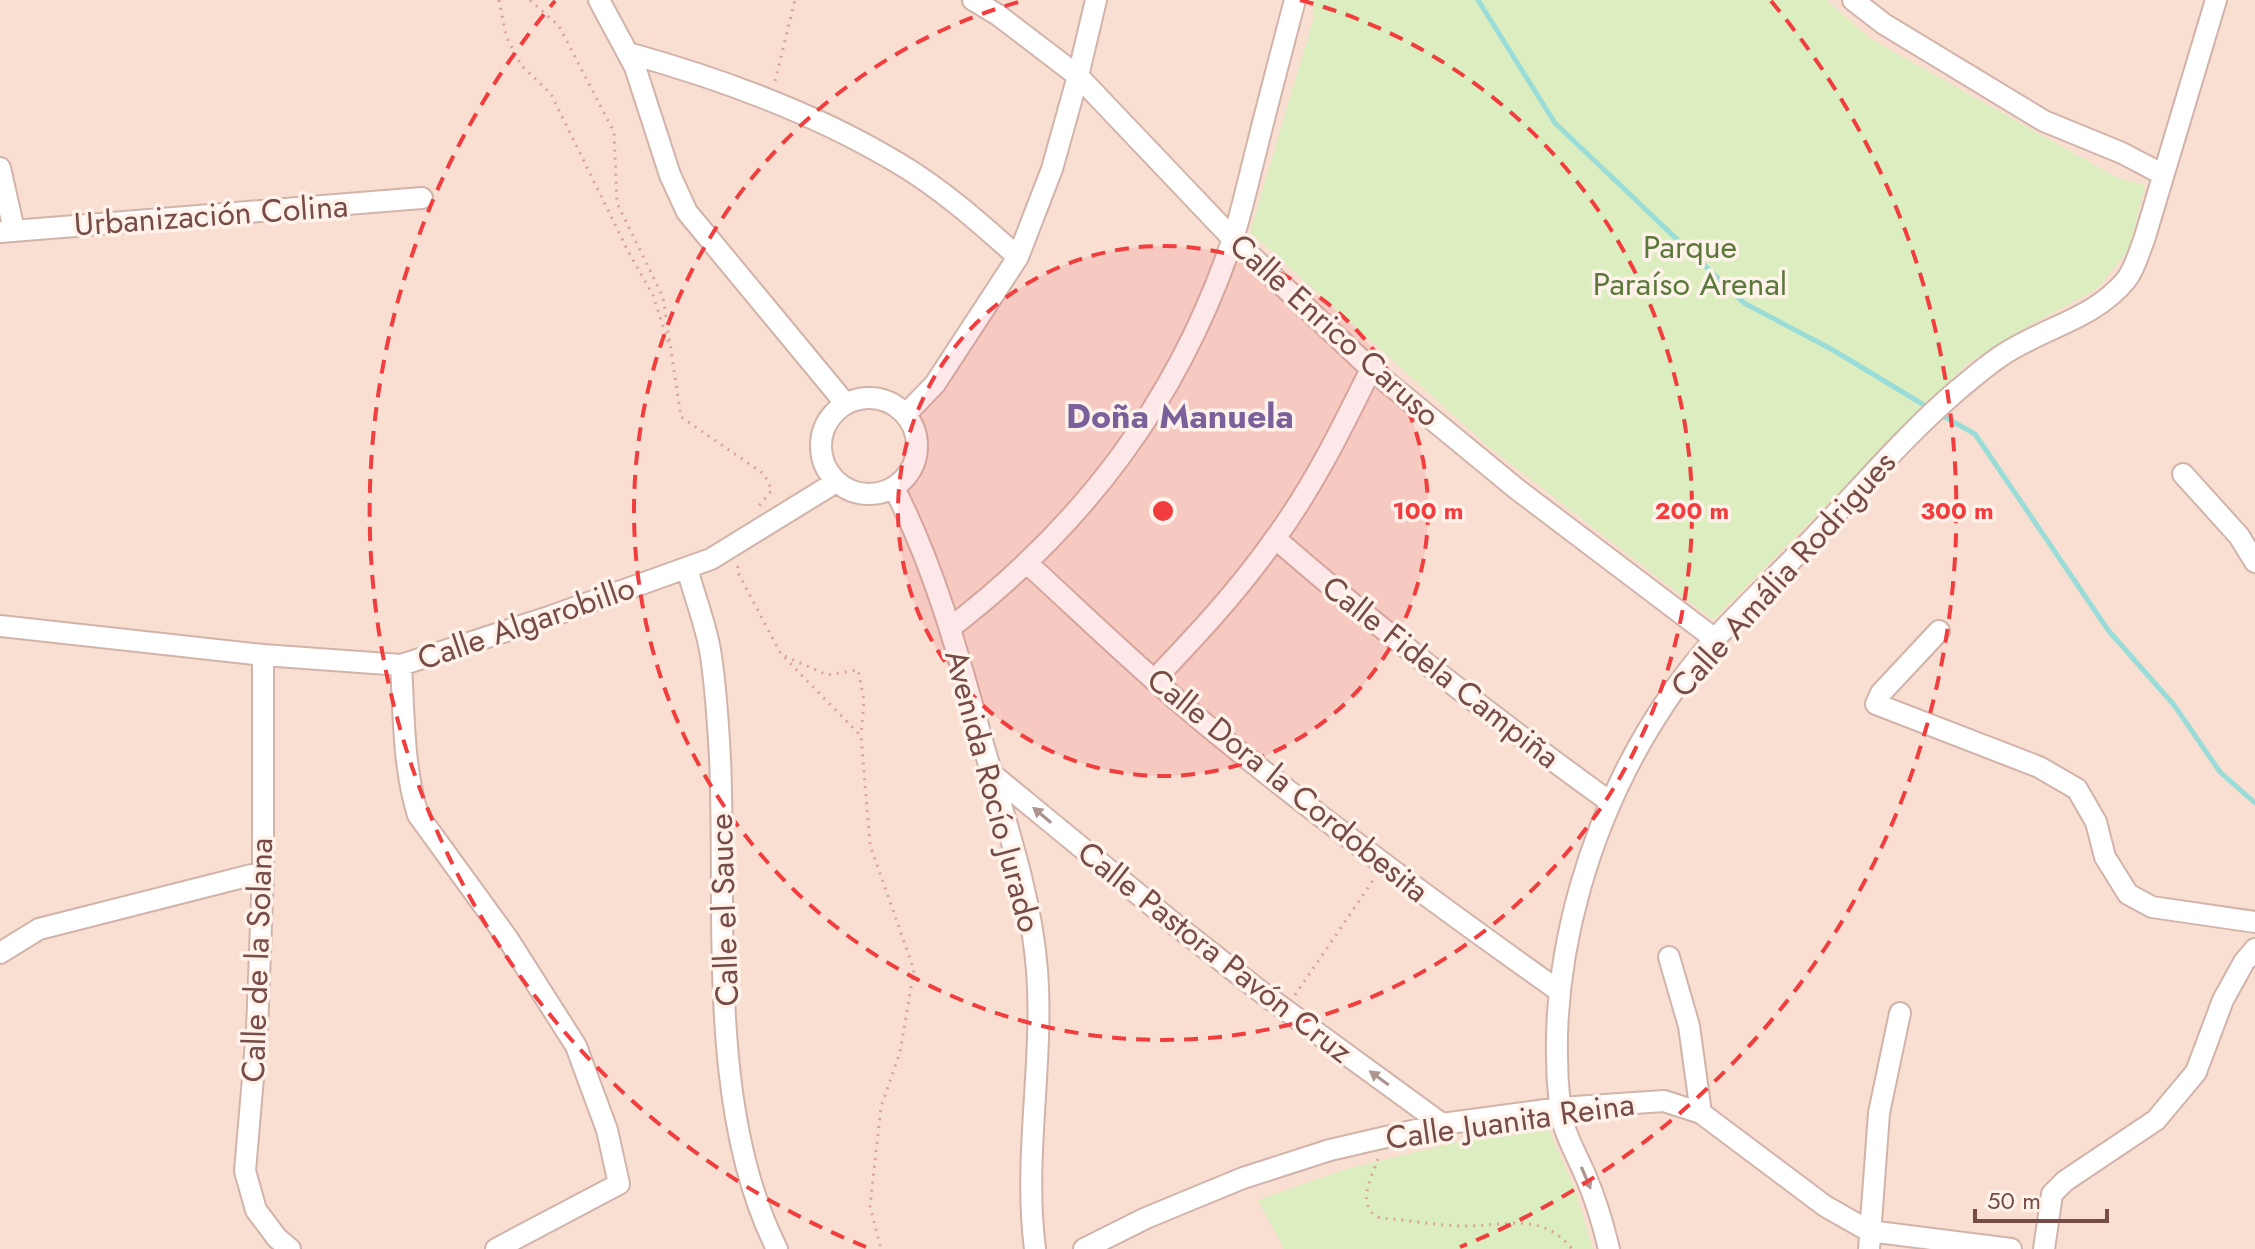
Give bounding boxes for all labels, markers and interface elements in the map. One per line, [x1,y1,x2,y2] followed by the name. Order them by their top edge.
[72,182,350,248] street label: Urbanización Colina
[1219,223,1451,437] street label: Calle Enrico Caruso
[1593,224,1787,307] park label: Parque Paraíso Arenal
[1066,392,1294,441] district label: Doña Manuela
[1660,441,1906,707] street label: Calle Amália Rodrigues
[1393,493,1463,528] text: 100 m
[1655,493,1729,528] text: 200 m
[1920,493,1994,528] text: 300 m
[1149,497,1177,525] centre of rings
[411,564,641,682] street label: Calle Algarobillo
[1312,564,1570,780] street label: Calle Fidela Campiña
[933,645,1053,937] street label: Avenida Rocío Jurado
[1137,657,1439,913] street label: Calle Dora la Cordobesita
[1032,807,1052,824] one-way arrow
[698,813,750,1007] street label: Calle el Sauce
[1068,830,1362,1074] street label: Calle Pastora Pavón Cruz
[230,837,284,1083] street label: Calle de la Solana
[1368,1070,1390,1086] one-way arrow
[1383,1081,1637,1161] street label: Calle Juanita Reina
[1580,1166,1593,1190] one-way arrow
[1975,1173,2107,1223] scale bar
[1987,1183,2041,1218] text: 50 m

